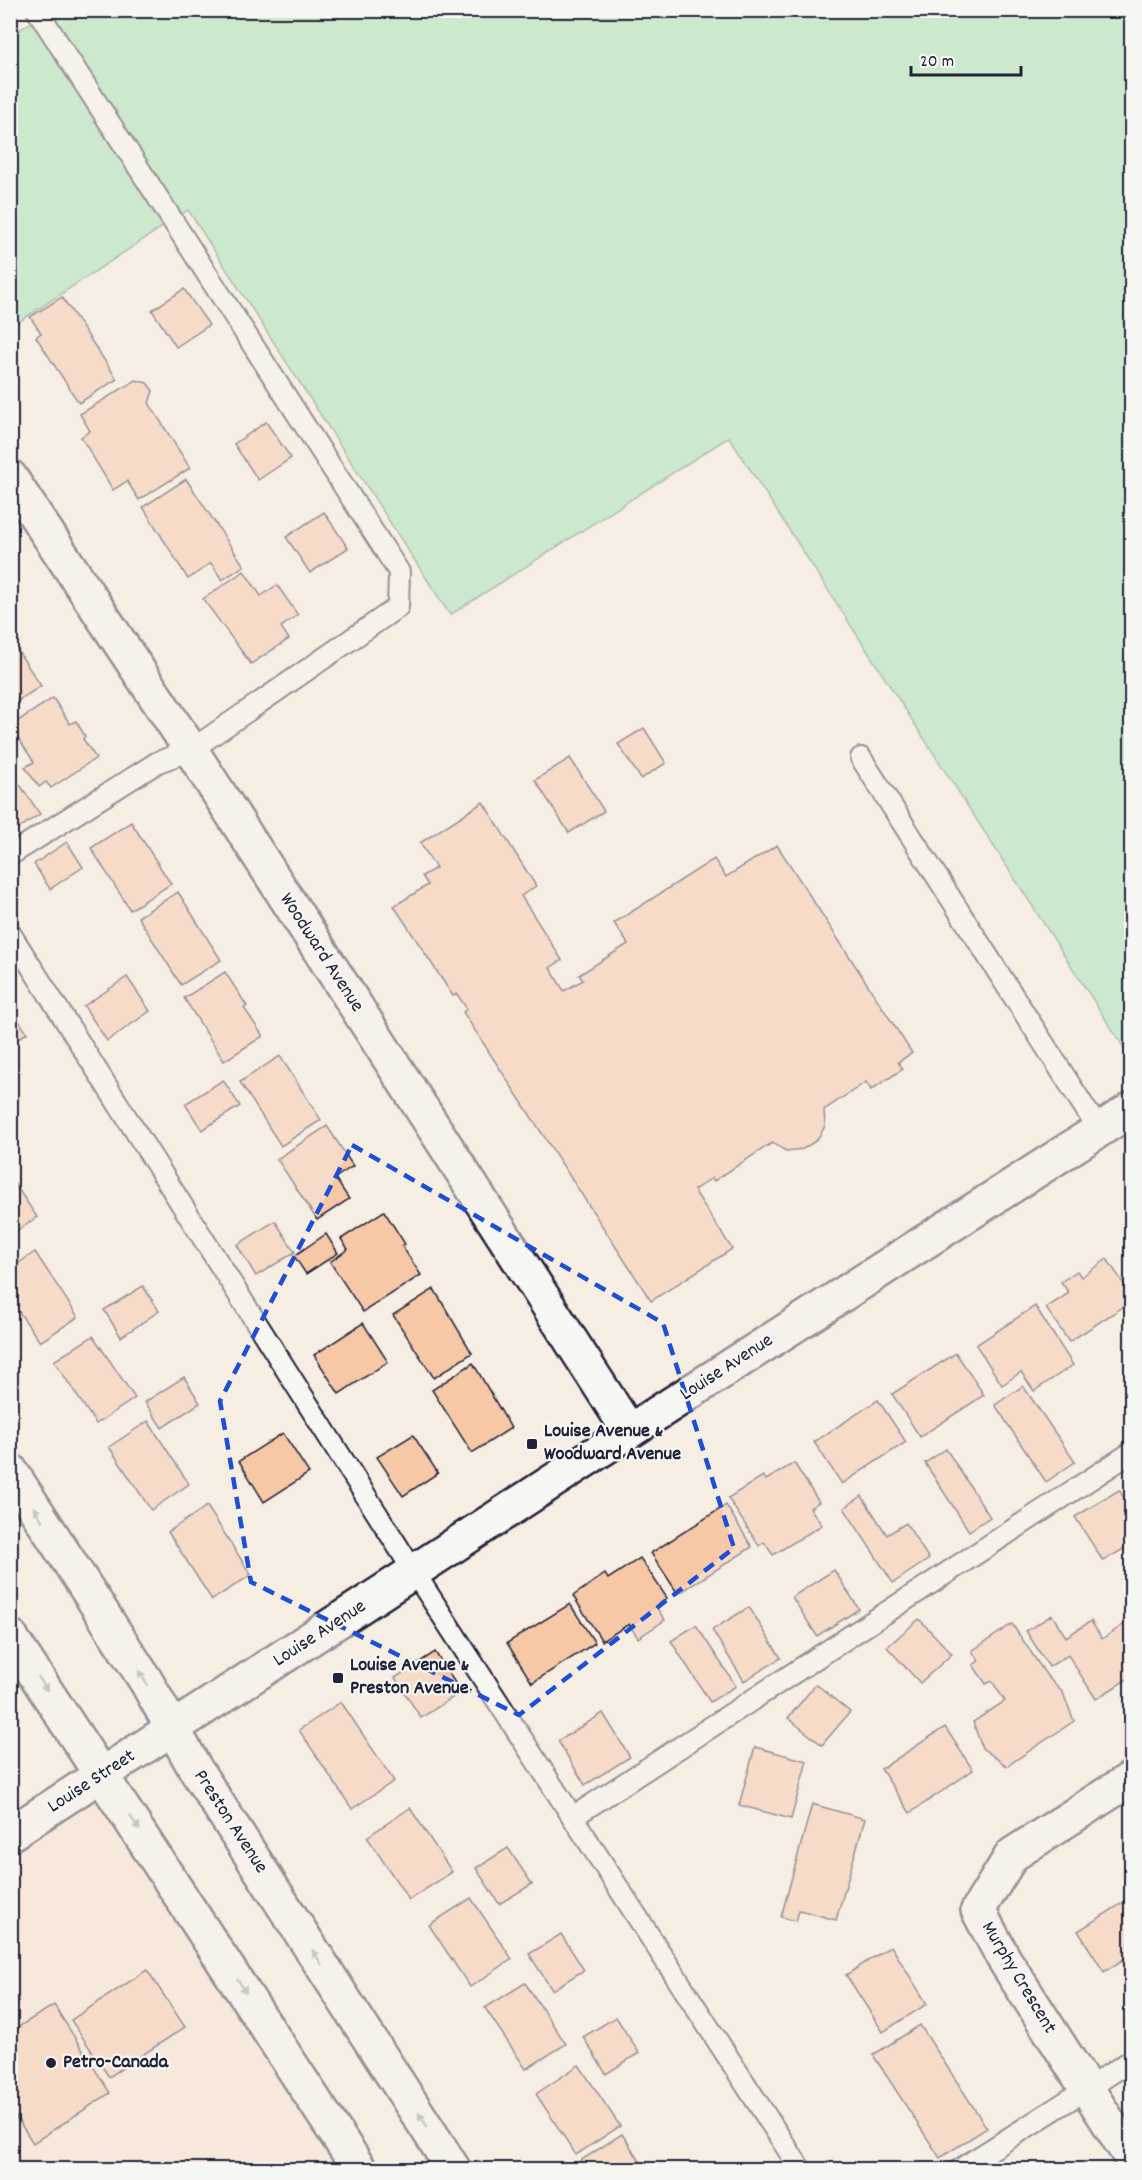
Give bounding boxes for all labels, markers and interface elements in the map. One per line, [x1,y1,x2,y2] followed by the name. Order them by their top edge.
[911,39,1020,77] scale bar
[920,50,954,75] text: 20 m
[272,888,370,1018] street label: Woodward Avenue
[675,1327,779,1409] street label: Louise Avenue
[544,1418,681,1469] place label: Louise Avenue & Woodward Avenue
[525,1437,539,1451] marker: Louise Avenue & Woodward Avenue
[33,1506,44,1522] one-way arrow
[268,1593,372,1675] street label: Louise Avenue
[350,1652,469,1703] place label: Louise Avenue & Preston Avenue
[138,1670,149,1686] one-way arrow
[331,1671,345,1685] marker: Louise Avenue & Preston Avenue
[37,1676,49,1692] one-way arrow
[43,1743,141,1821] street label: Louise Street
[186,1765,274,1879] street label: Preston Avenue
[129,1815,140,1831] one-way arrow
[973,1916,1063,2040] street label: Murphy Crescent
[311,1949,323,1965] one-way arrow
[236,1978,247,1994] one-way arrow
[63,2049,169,2077] place label: Petro-Canada
[44,2056,58,2070] marker: Petro-Canada
[417,2112,428,2129] one-way arrow

